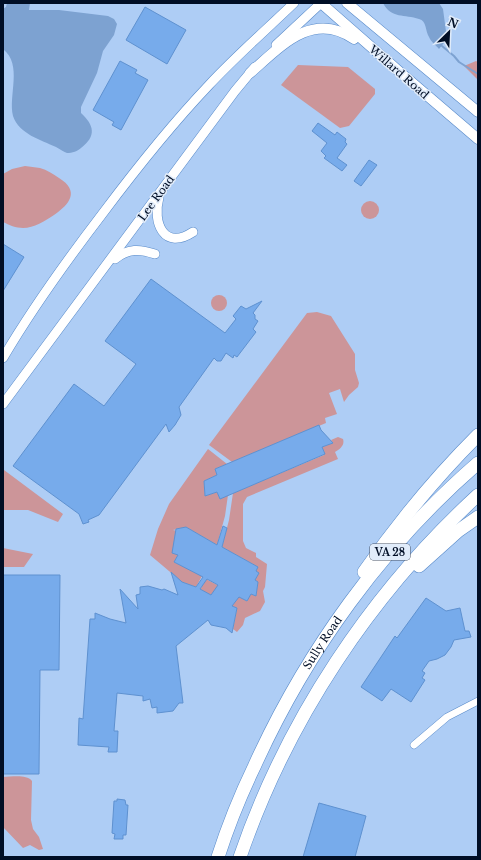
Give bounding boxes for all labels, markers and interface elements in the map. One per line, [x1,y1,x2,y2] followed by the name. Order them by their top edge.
[429,12,469,52] north arrow
[445,14,461,32] text: N
[365,42,432,102] street label: Willard Road
[135,172,178,224] street label: Lee Road
[370,544,410,560] road number: VA 28
[300,613,345,672] street label: Sully Road

